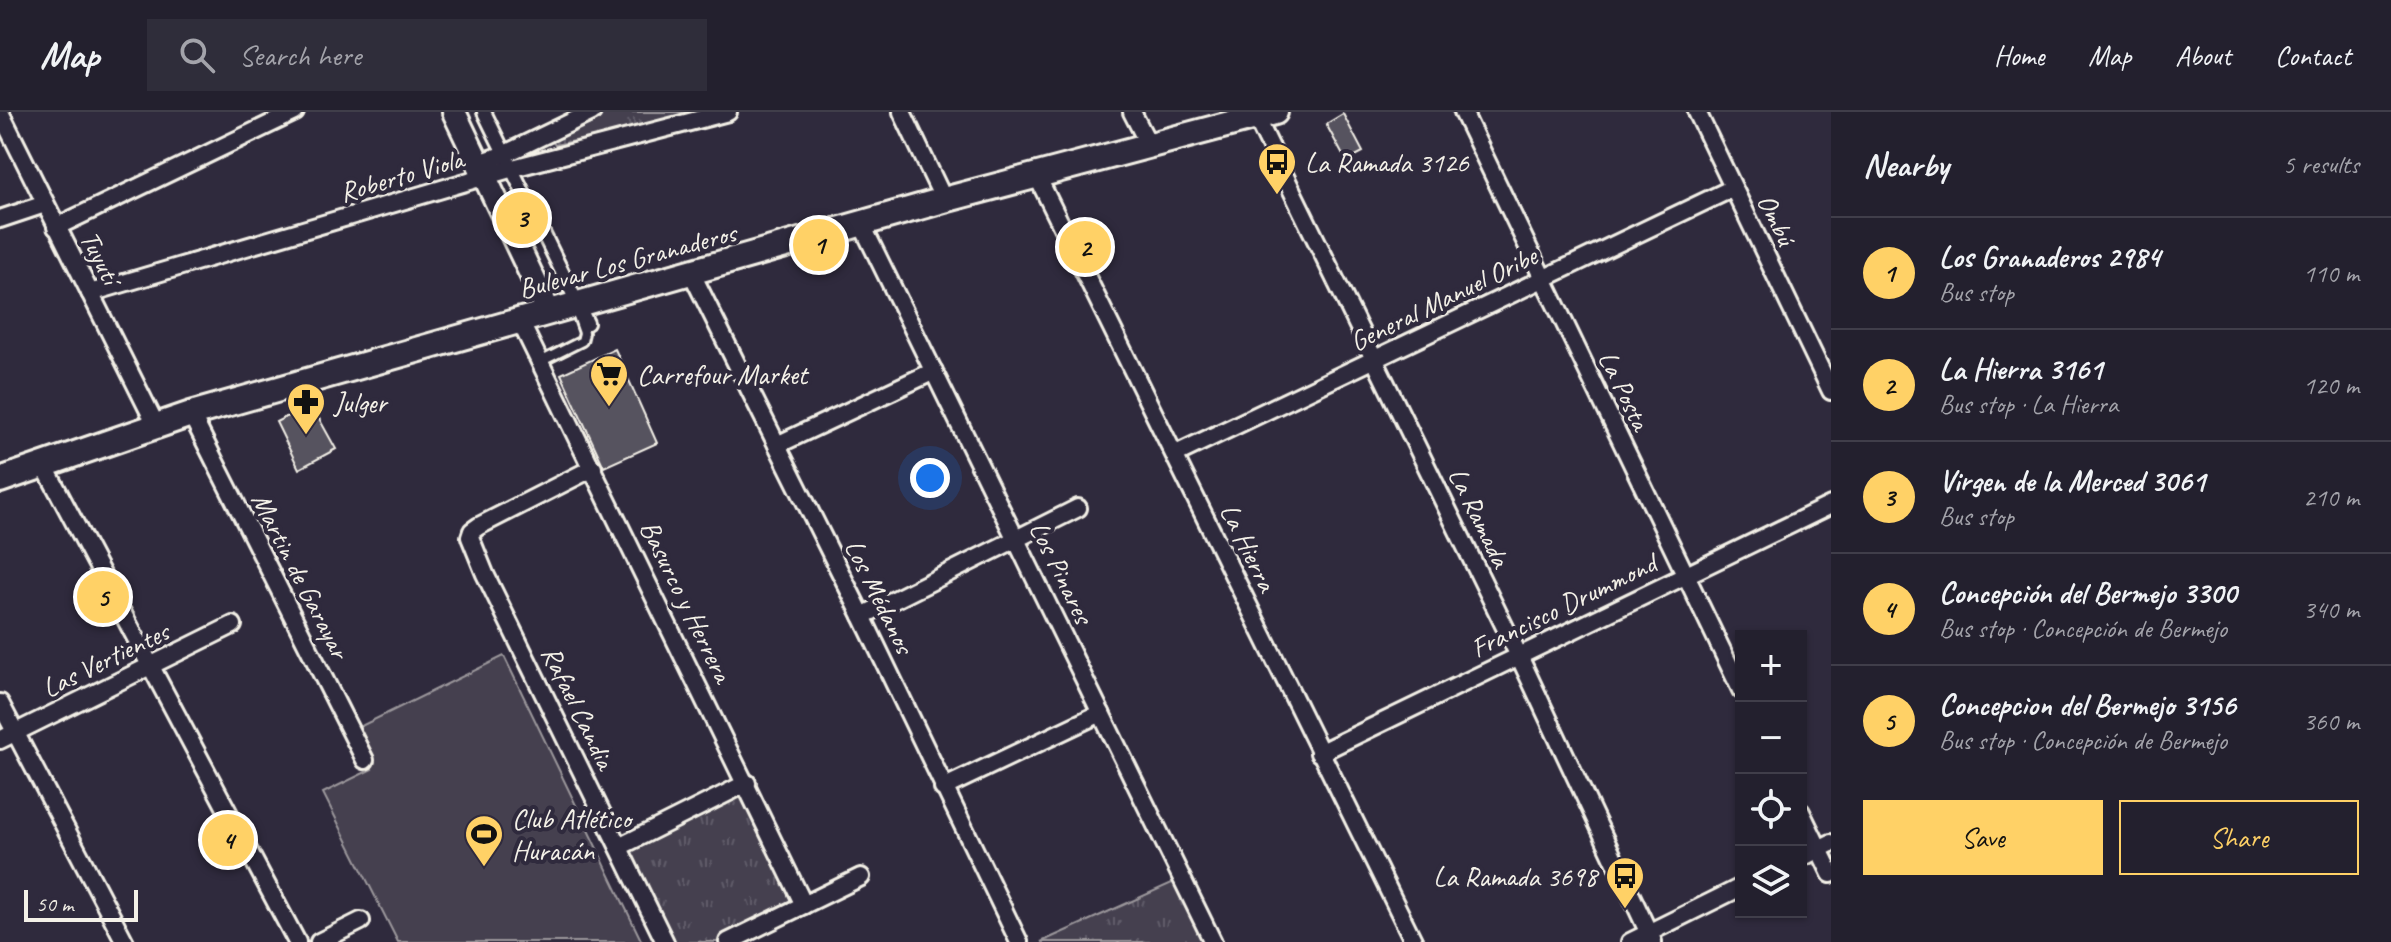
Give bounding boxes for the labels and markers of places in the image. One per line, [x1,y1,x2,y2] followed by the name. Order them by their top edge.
[1256,141,1298,196] bus stop icon: La Ramada 3126
[1305,145,1470,180] place label: La Ramada 3126
[496,188,548,248] pin: 3
[793,215,845,275] pin: 1
[1059,217,1111,277] pin: 2
[588,353,630,408] supermarket icon: Carrefour Market
[637,357,810,392] place label: Carrefour Market
[285,381,327,436] pharmacy icon: Julger
[332,385,388,420] place label: Julger
[77,567,129,627] pin: 5
[512,801,634,868] place label: Club Atlético Huracán
[202,810,254,870] pin: 4
[463,813,505,868] sports icon: Club Atlético Huracán
[1604,855,1646,910] bus stop icon: La Ramada 3698
[1433,859,1599,894] place label: La Ramada 3698

